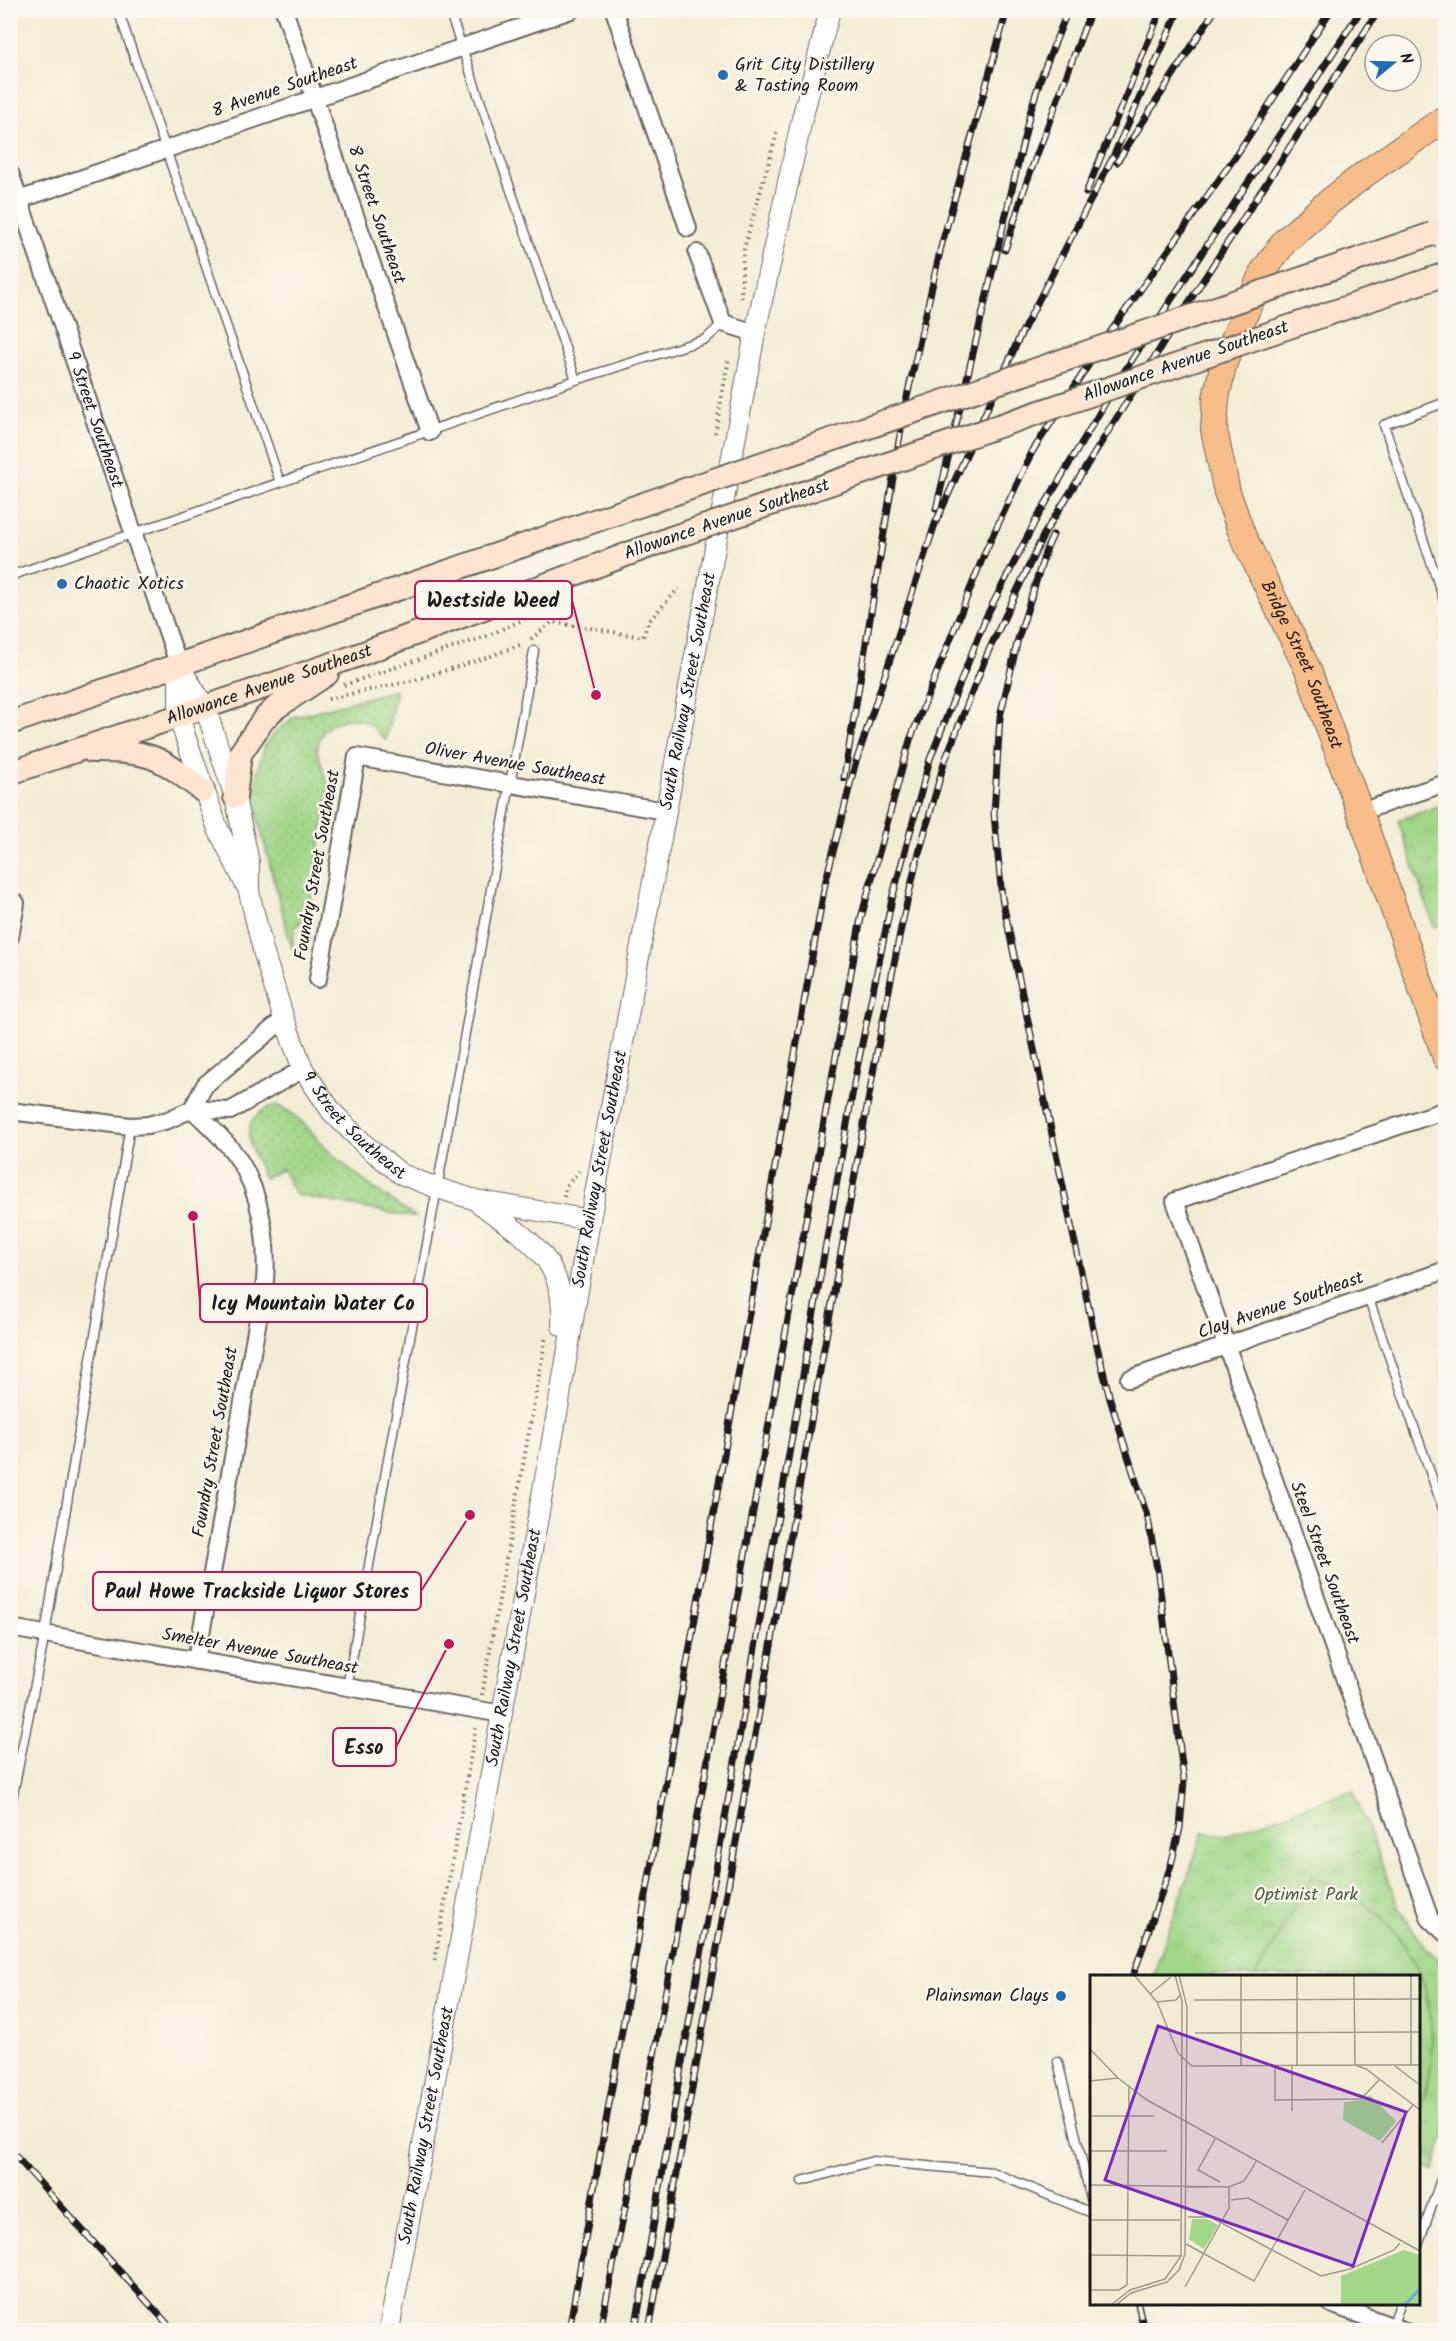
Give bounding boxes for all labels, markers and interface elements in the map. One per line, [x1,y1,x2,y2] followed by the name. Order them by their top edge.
[1363,33,1423,93] north arrow
[208,49,363,127] street label: 8 Avenue Southeast
[1392,50,1419,67] text: N
[735,51,875,101] place label: Grit City Distillery & Tasting Room
[716,68,730,82] marker: Grit City Distillery & Tasting Room
[339,142,414,289] street label: 8 Street Southeast
[1079,313,1294,411] street label: Allowance Avenue Southeast
[58,347,132,493] street label: 9 Street Southeast
[620,471,835,569] street label: Allowance Avenue Southeast
[652,569,725,812] street label: South Railway Street Southeast
[74,570,184,599] place label: Chaotic Xotics
[1252,576,1351,755] street label: Bridge Street Southeast
[55,577,69,591] marker: Chaotic Xotics
[415,581,572,619] callout: Westside Weed
[427,586,561,618] text: Westside Weed
[163,636,378,734] street label: Allowance Avenue Southeast
[422,735,609,795] street label: Oliver Avenue Southeast
[287,766,349,963] street label: Foundry Street Southeast
[564,1047,636,1290] street label: South Railway Street Southeast
[294,1065,411,1189] street label: 9 Street Southeast
[1194,1264,1369,1348] street label: Clay Avenue Southeast
[200,1284,427,1322] callout: Icy Mountain Water Co
[211,1289,415,1321] text: Icy Mountain Water Co
[185,1343,247,1540] street label: Foundry Street Southeast
[1281,1478,1367,1649] street label: Steel Street Southeast
[478,1525,550,1769] street label: South Railway Street Southeast
[93,1572,421,1610] callout: Paul Howe Trackside Liquor Stores
[105,1577,410,1609] text: Paul Howe Trackside Liquor Stores
[159,1620,362,1684] street label: Smelter Avenue Southeast
[333,1728,396,1766] callout: Esso
[345,1733,383,1765] text: Esso
[1254,1881,1359,1910] park label: Optimist Park
[1090,1975,1420,2305] inset map
[926,1982,1049,2011] place label: Plainsman Clays
[1054,1989,1068,2003] marker: Plainsman Clays
[390,2003,463,2247] street label: South Railway Street Southeast

